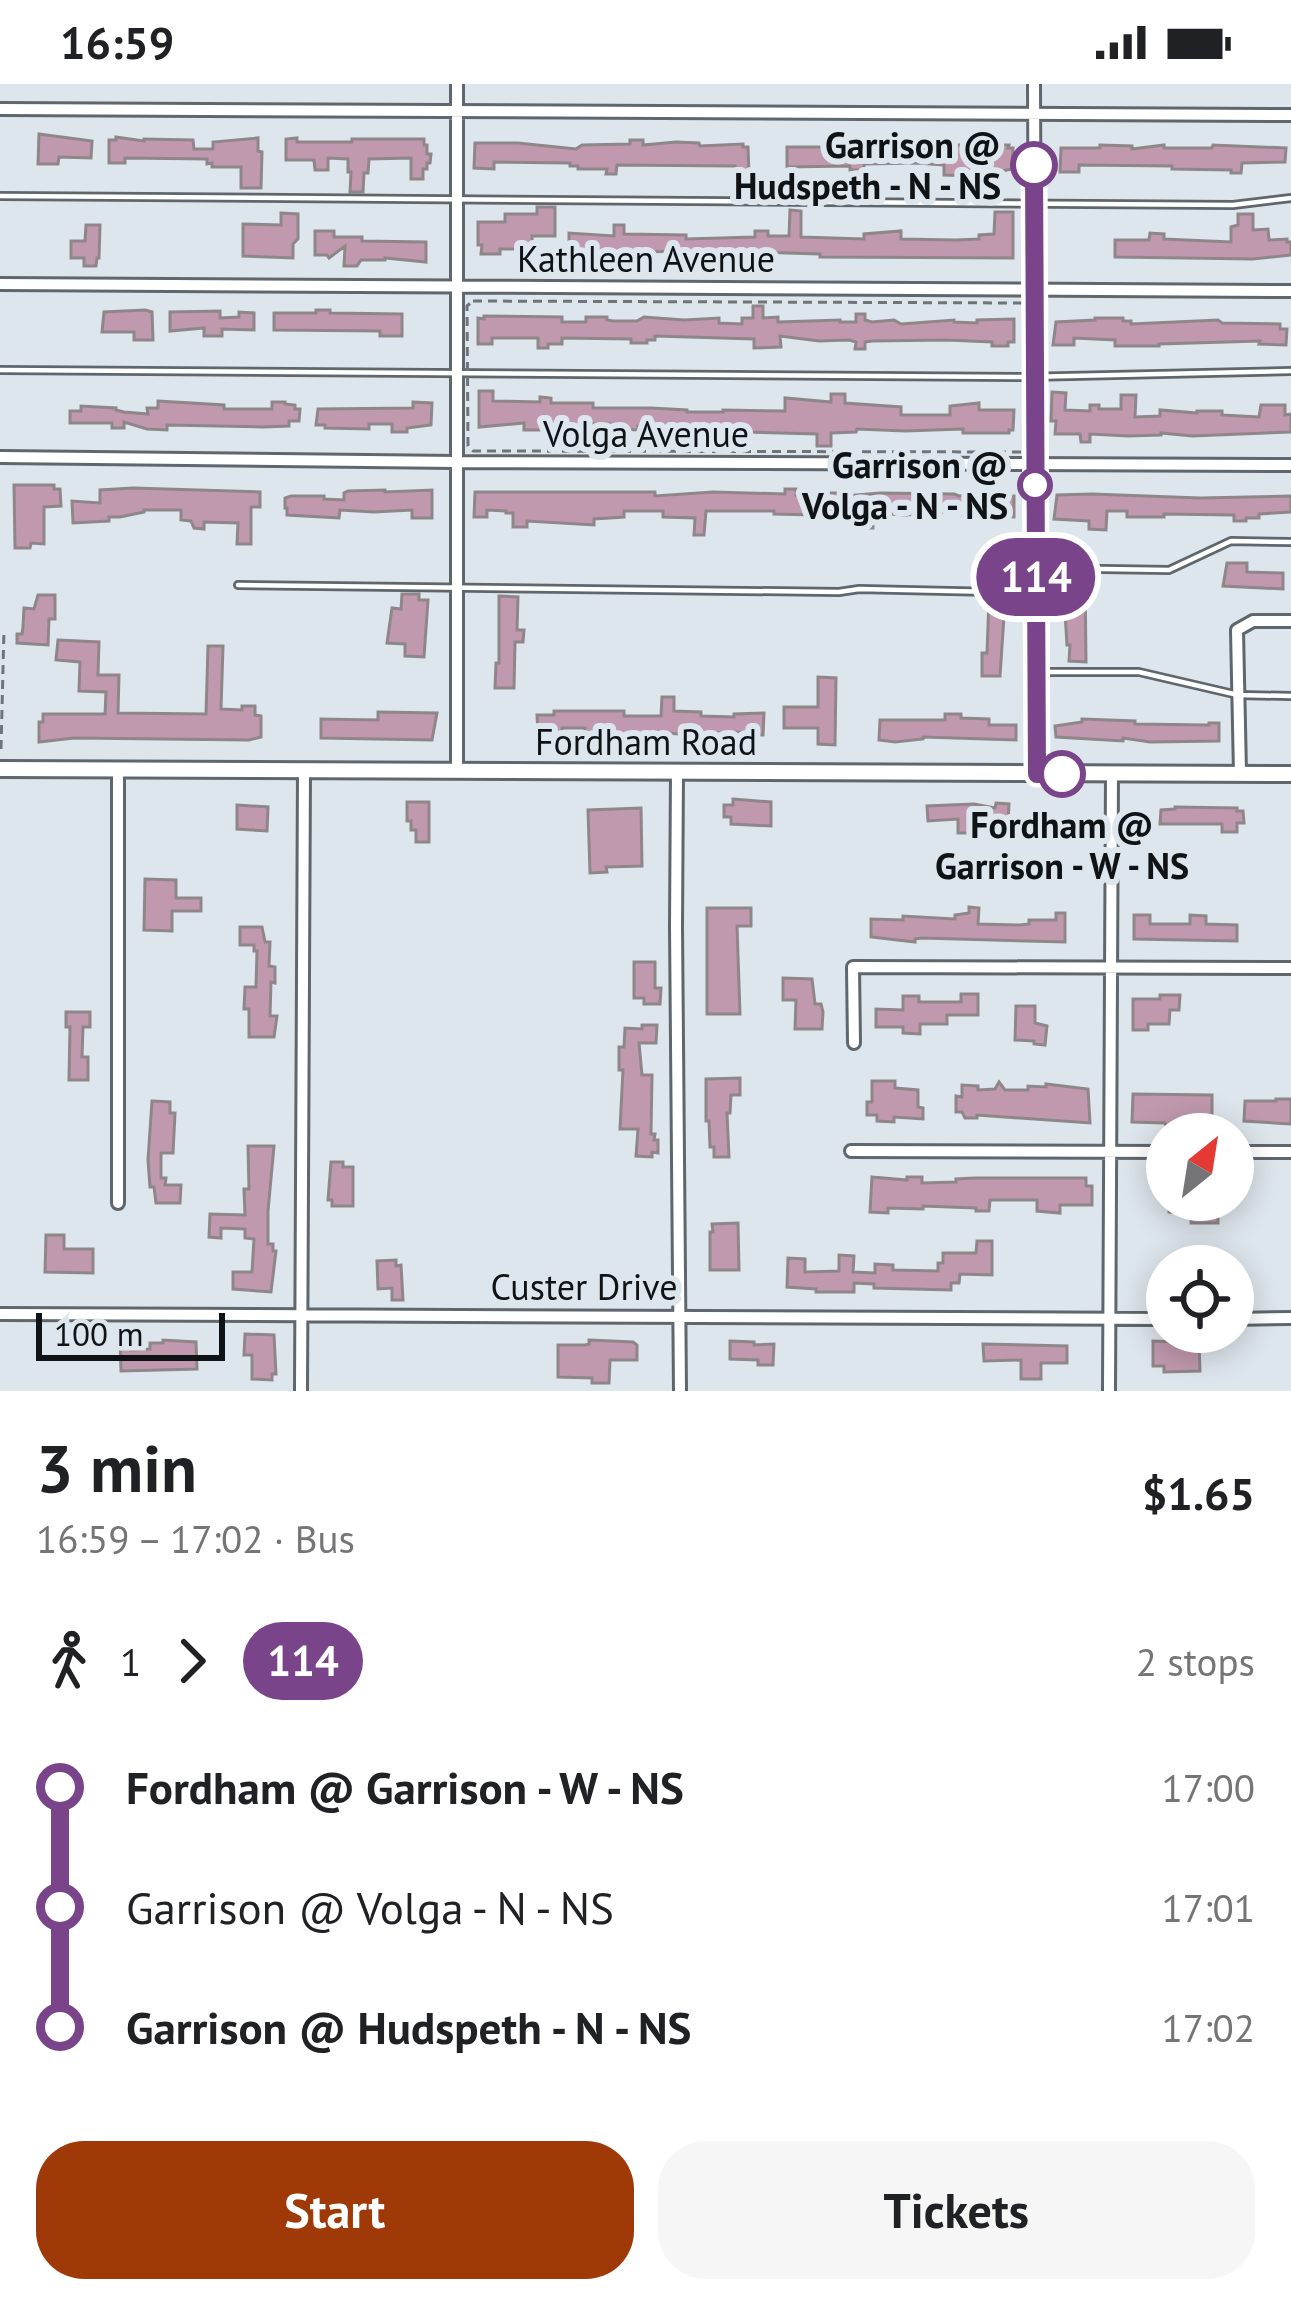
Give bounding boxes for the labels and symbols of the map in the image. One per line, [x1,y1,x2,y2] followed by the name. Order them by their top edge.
[734,121,1001,209] place label: Garrison @ Hudspeth - N - NS
[1012,143,1056,187] marker: Garrison @ Hudspeth - N - NS
[517,235,775,282] street label: Kathleen Avenue
[542,410,749,457] street label: Volga Avenue
[801,441,1008,529] place label: Garrison @ Volga - N - NS
[1019,469,1051,501] marker: Garrison @ Volga - N - NS
[967,538,1105,616] line badge: 114
[535,718,757,765] street label: Fordham Road
[1040,752,1084,796] marker: Fordham @ Garrison - W - NS
[935,801,1189,889] place label: Fordham @ Garrison - W - NS
[1146,1113,1254,1221] north arrow
[490,1263,678,1310] street label: Custer Drive
[36,1307,225,1360] scale bar

